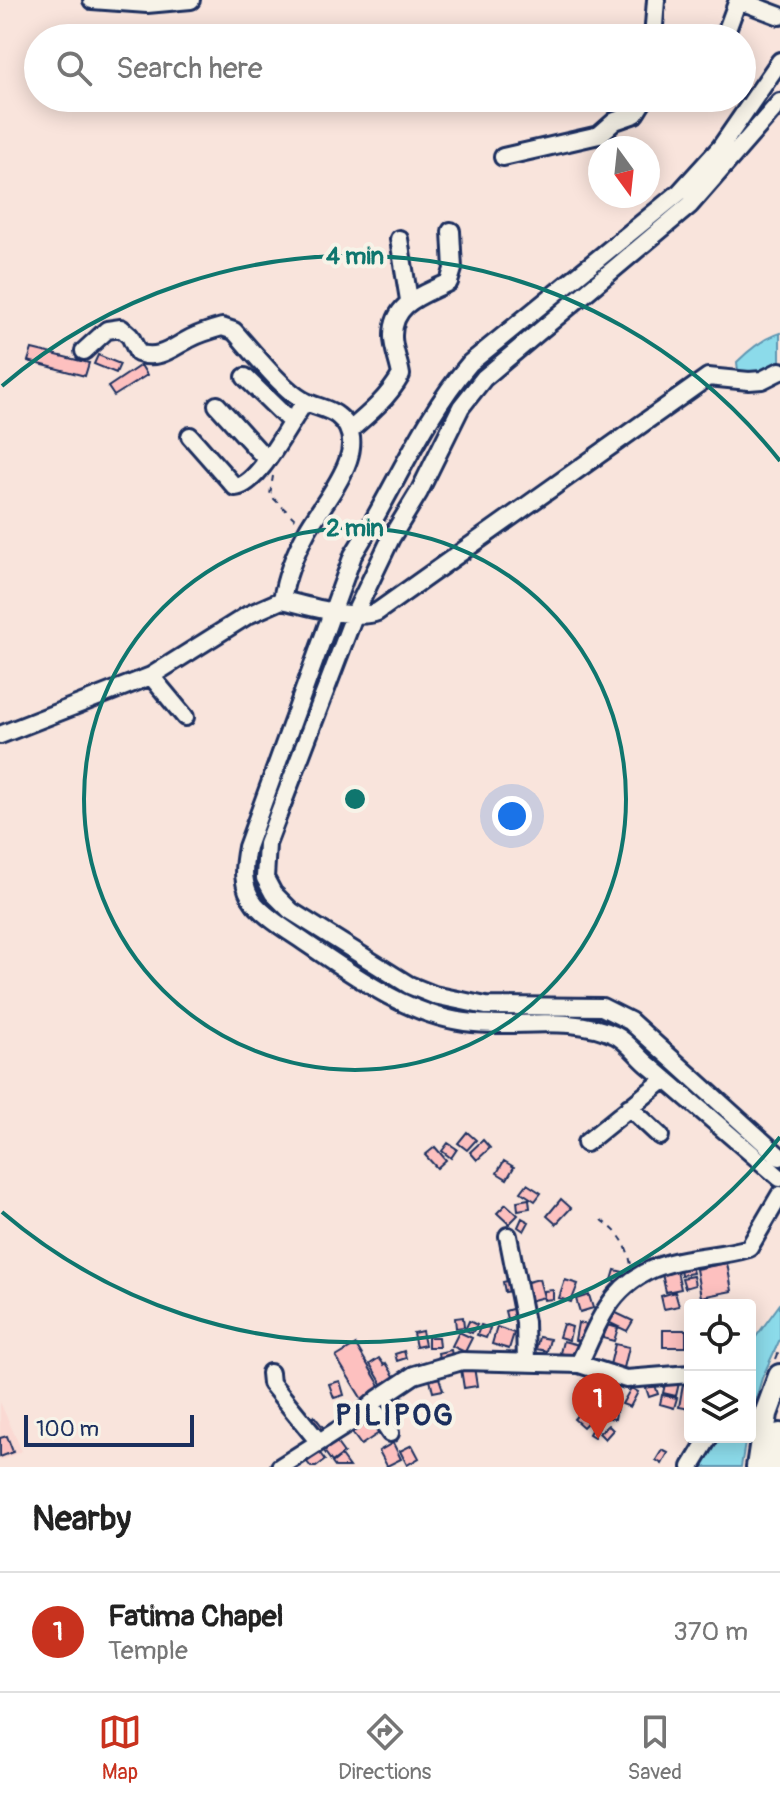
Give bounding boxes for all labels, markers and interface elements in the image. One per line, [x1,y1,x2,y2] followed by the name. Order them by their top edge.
[24,24,756,112] search box
[52,46,96,90] icon: search
[116,50,263,87] text: Search here
[588,136,660,208] north arrow
[326,242,384,271] text: 4 min
[326,514,384,543] text: 2 min
[341,785,369,813] centre of rings
[492,796,532,836] your location
[684,1299,756,1443] map controls
[684,1299,756,1371] button: locate
[684,1371,756,1443] button: layers
[572,1373,624,1439] pin: 1
[335,1397,455,1434] district label: PILIPOG
[24,1411,194,1447] scale bar
[36,1415,99,1443] text: 100 m
[32,1498,131,1541] text: Nearby
[108,1598,284,1635] text: Fatima Chapel
[53,1616,63,1648] text: 1
[673,1616,748,1648] text: 370 m
[108,1635,188,1667] text: Temple
[98,1710,142,1786] tab: Map
[338,1710,431,1786] tab: Directions
[627,1710,682,1786] tab: Saved

